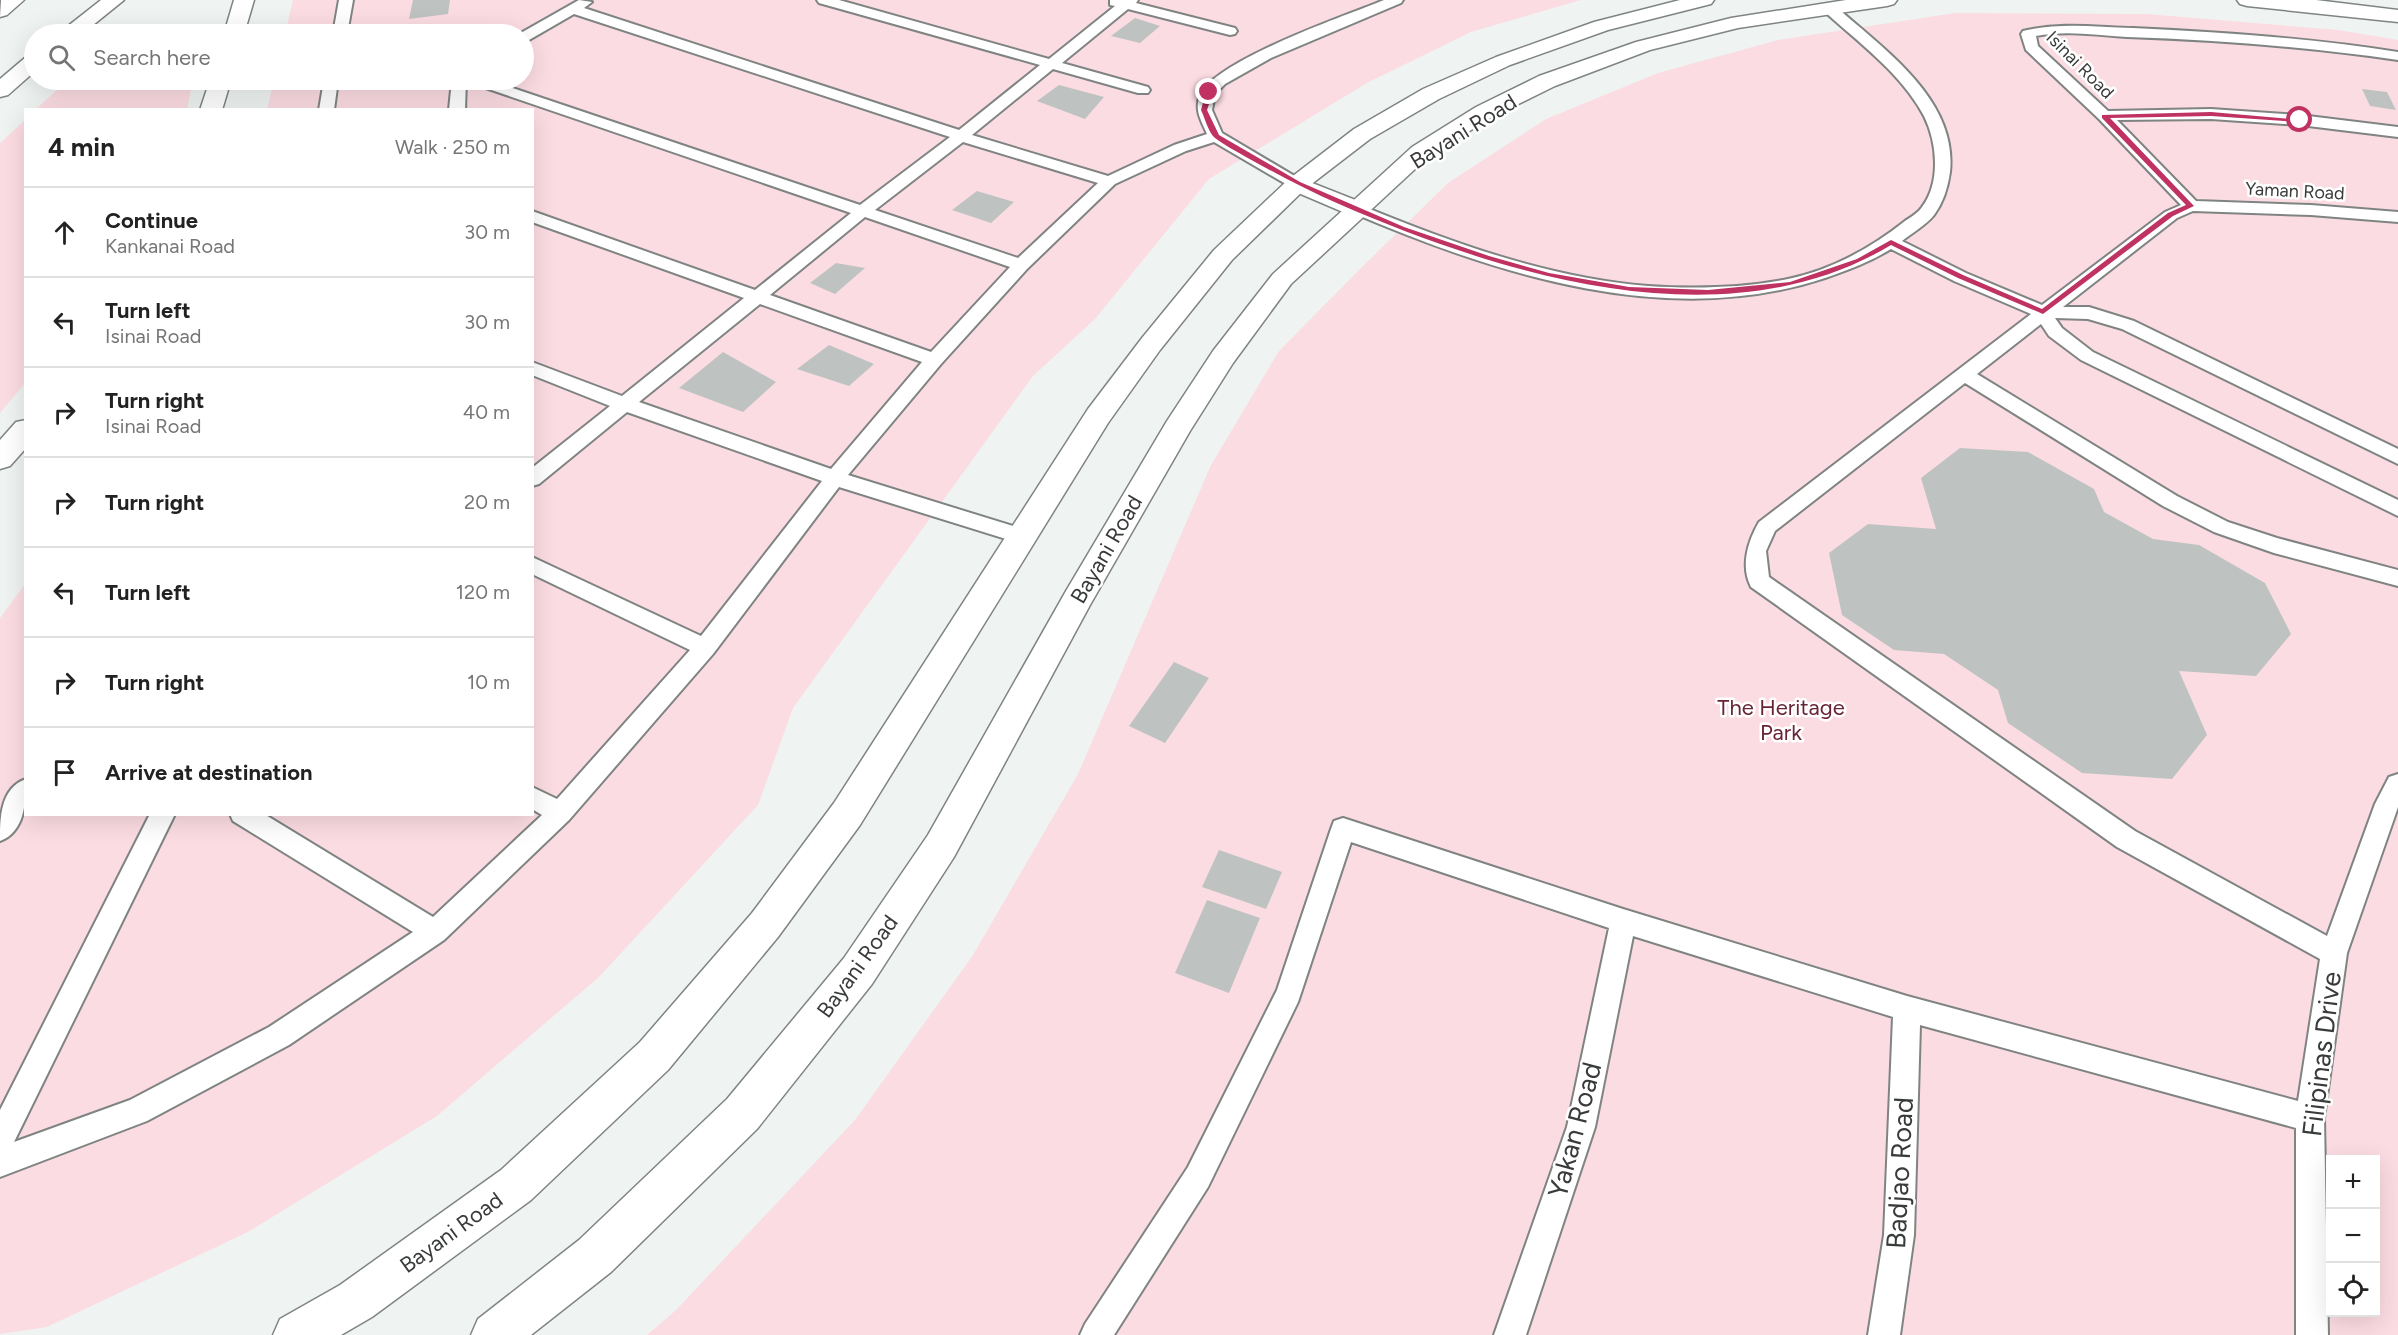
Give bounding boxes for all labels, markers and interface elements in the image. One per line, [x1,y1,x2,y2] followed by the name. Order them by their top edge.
[24,24,534,90] search box
[2042,27,2118,103] street label: Isinai Road
[45,41,78,74] icon: search
[93,44,211,71] text: Search here
[1195,78,1221,104] route end
[1405,88,1522,175] street label: Bayani Road
[2286,106,2312,132] route start
[48,131,115,163] text: 4 min
[395,135,510,159] text: Walk · 250 m
[2245,177,2345,205] street label: Yaman Road
[105,207,198,234] text: Continue
[48,216,81,249] icon: ahead
[464,220,510,244] text: 30 m
[105,234,235,258] text: Kankanai Road
[105,297,191,324] text: Turn left
[48,306,81,339] icon: left
[464,310,510,334] text: 30 m
[105,324,201,348] text: Isinai Road
[105,387,204,414] text: Turn right
[48,396,81,429] icon: right
[463,400,510,424] text: 40 m
[105,414,201,438] text: Isinai Road
[48,486,81,519] icon: right
[105,489,204,516] text: Turn right
[464,490,510,514] text: 20 m
[1065,490,1148,608] street label: Bayani Road
[48,576,81,609] icon: left
[105,579,191,606] text: Turn left
[456,580,510,604] text: 120 m
[48,666,81,699] icon: right
[105,669,204,696] text: Turn right
[467,670,510,694] text: 10 m
[1717,694,1845,746] park label: The Heritage Park
[48,756,81,789] icon: arrive
[105,759,313,786] text: Arrive at destination
[811,910,904,1023] street label: Bayani Road
[2295,970,2348,1138] street label: Filipinas Drive
[1541,1059,1608,1201] street label: Yakan Road
[1879,1096,1920,1250] street label: Badjao Road
[2326,1155,2380,1317] map controls
[2326,1155,2380,1209] button: +
[395,1186,508,1279] street label: Bayani Road
[2326,1209,2380,1263] button: −
[2326,1263,2380,1317] button: locate

